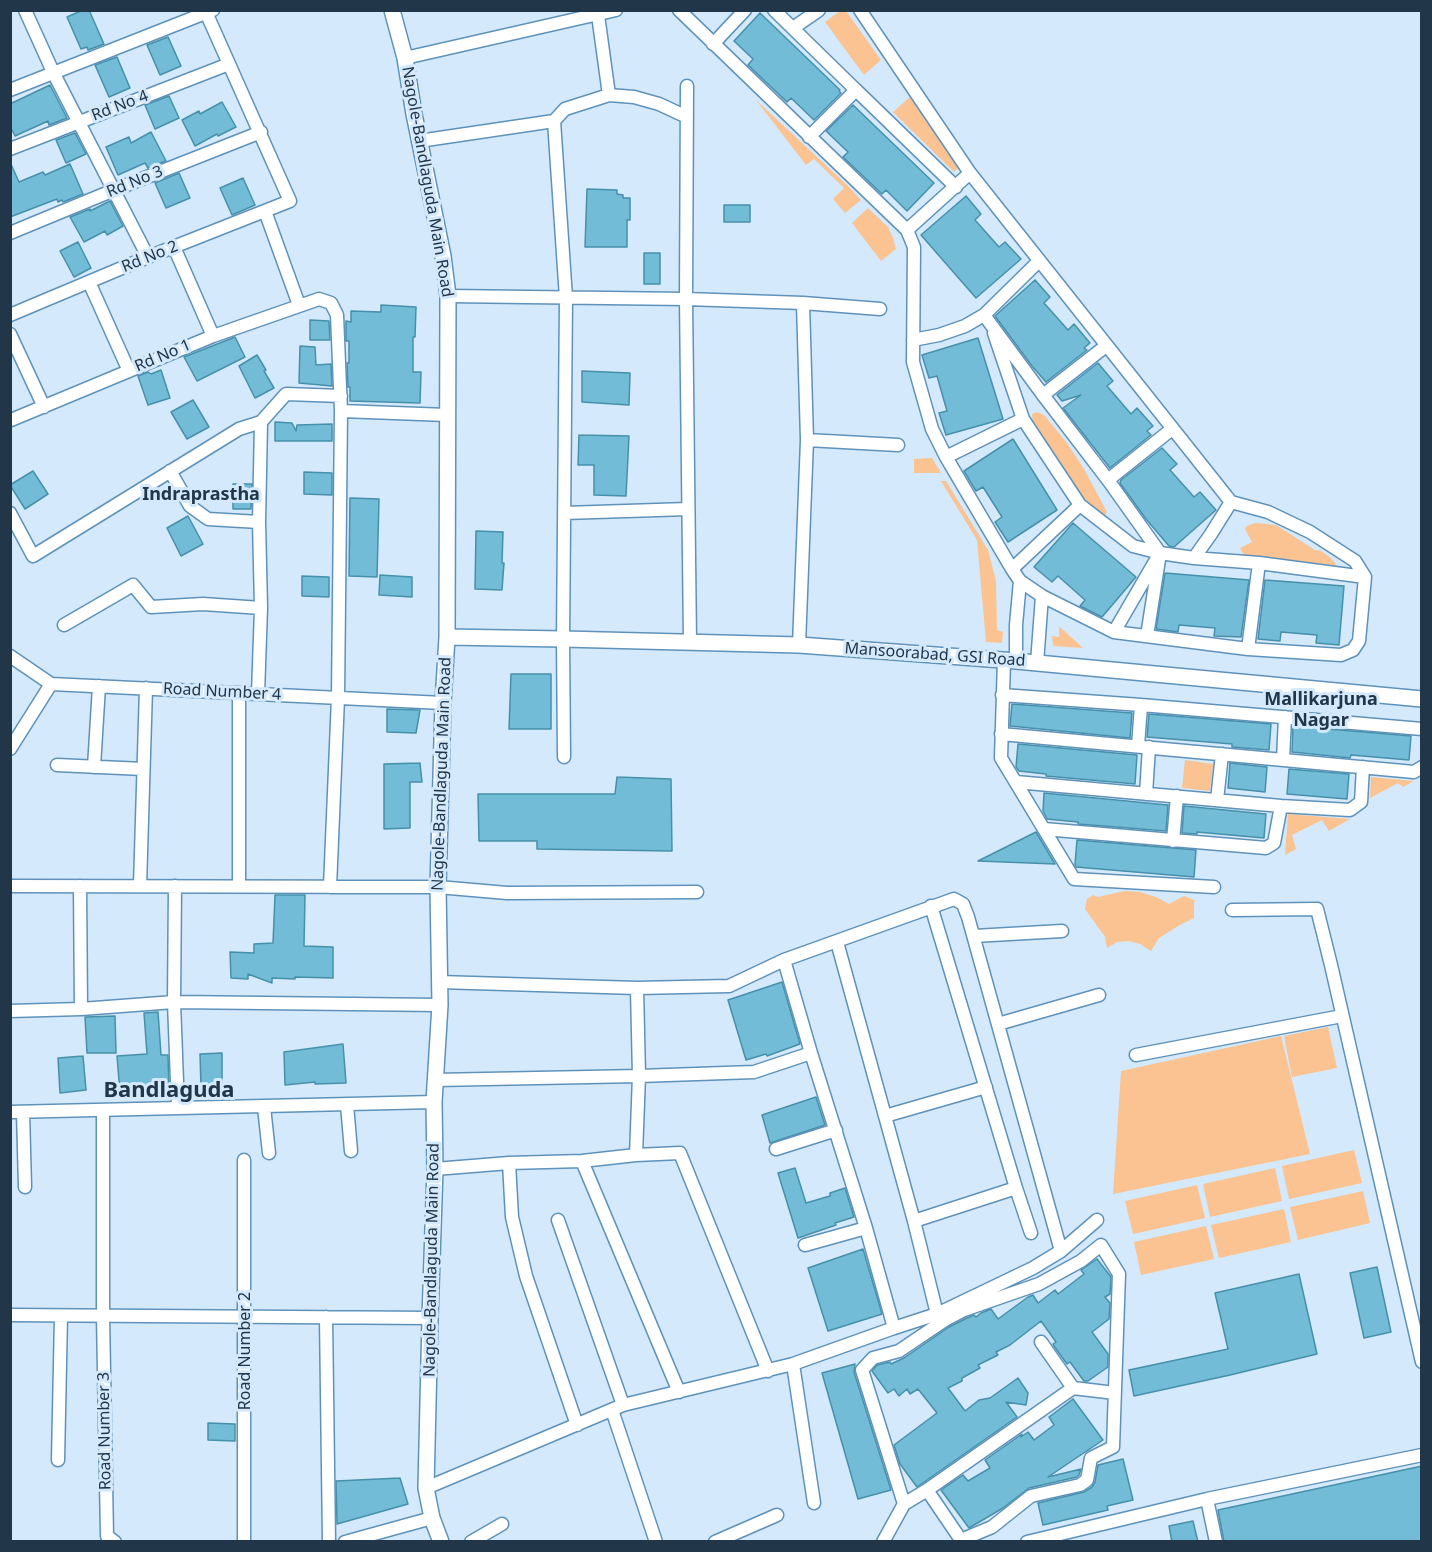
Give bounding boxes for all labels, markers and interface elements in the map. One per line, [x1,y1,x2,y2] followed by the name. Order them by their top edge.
[397,65,457,299] street label: Nagole-Bandlaguda Main Road
[89,86,151,126] street label: Rd No 4
[104,162,166,202] street label: Rd No 3
[119,237,181,277] street label: Rd No 2
[132,336,194,376] street label: Rd No 1
[142,484,260,506] district label: Indraprastha
[844,639,1026,671] street label: Mansoorabad, GSI Road
[428,657,456,891] street label: Nagole-Bandlaguda Main Road
[162,679,282,705] street label: Road Number 4
[1264,689,1378,732] district label: Mallikarjuna Nagar
[103,1078,235,1104] district label: Bandlaguda
[420,1143,444,1377] street label: Nagole-Bandlaguda Main Road
[235,1292,255,1410] street label: Road Number 2
[94,1372,116,1490] street label: Road Number 3

